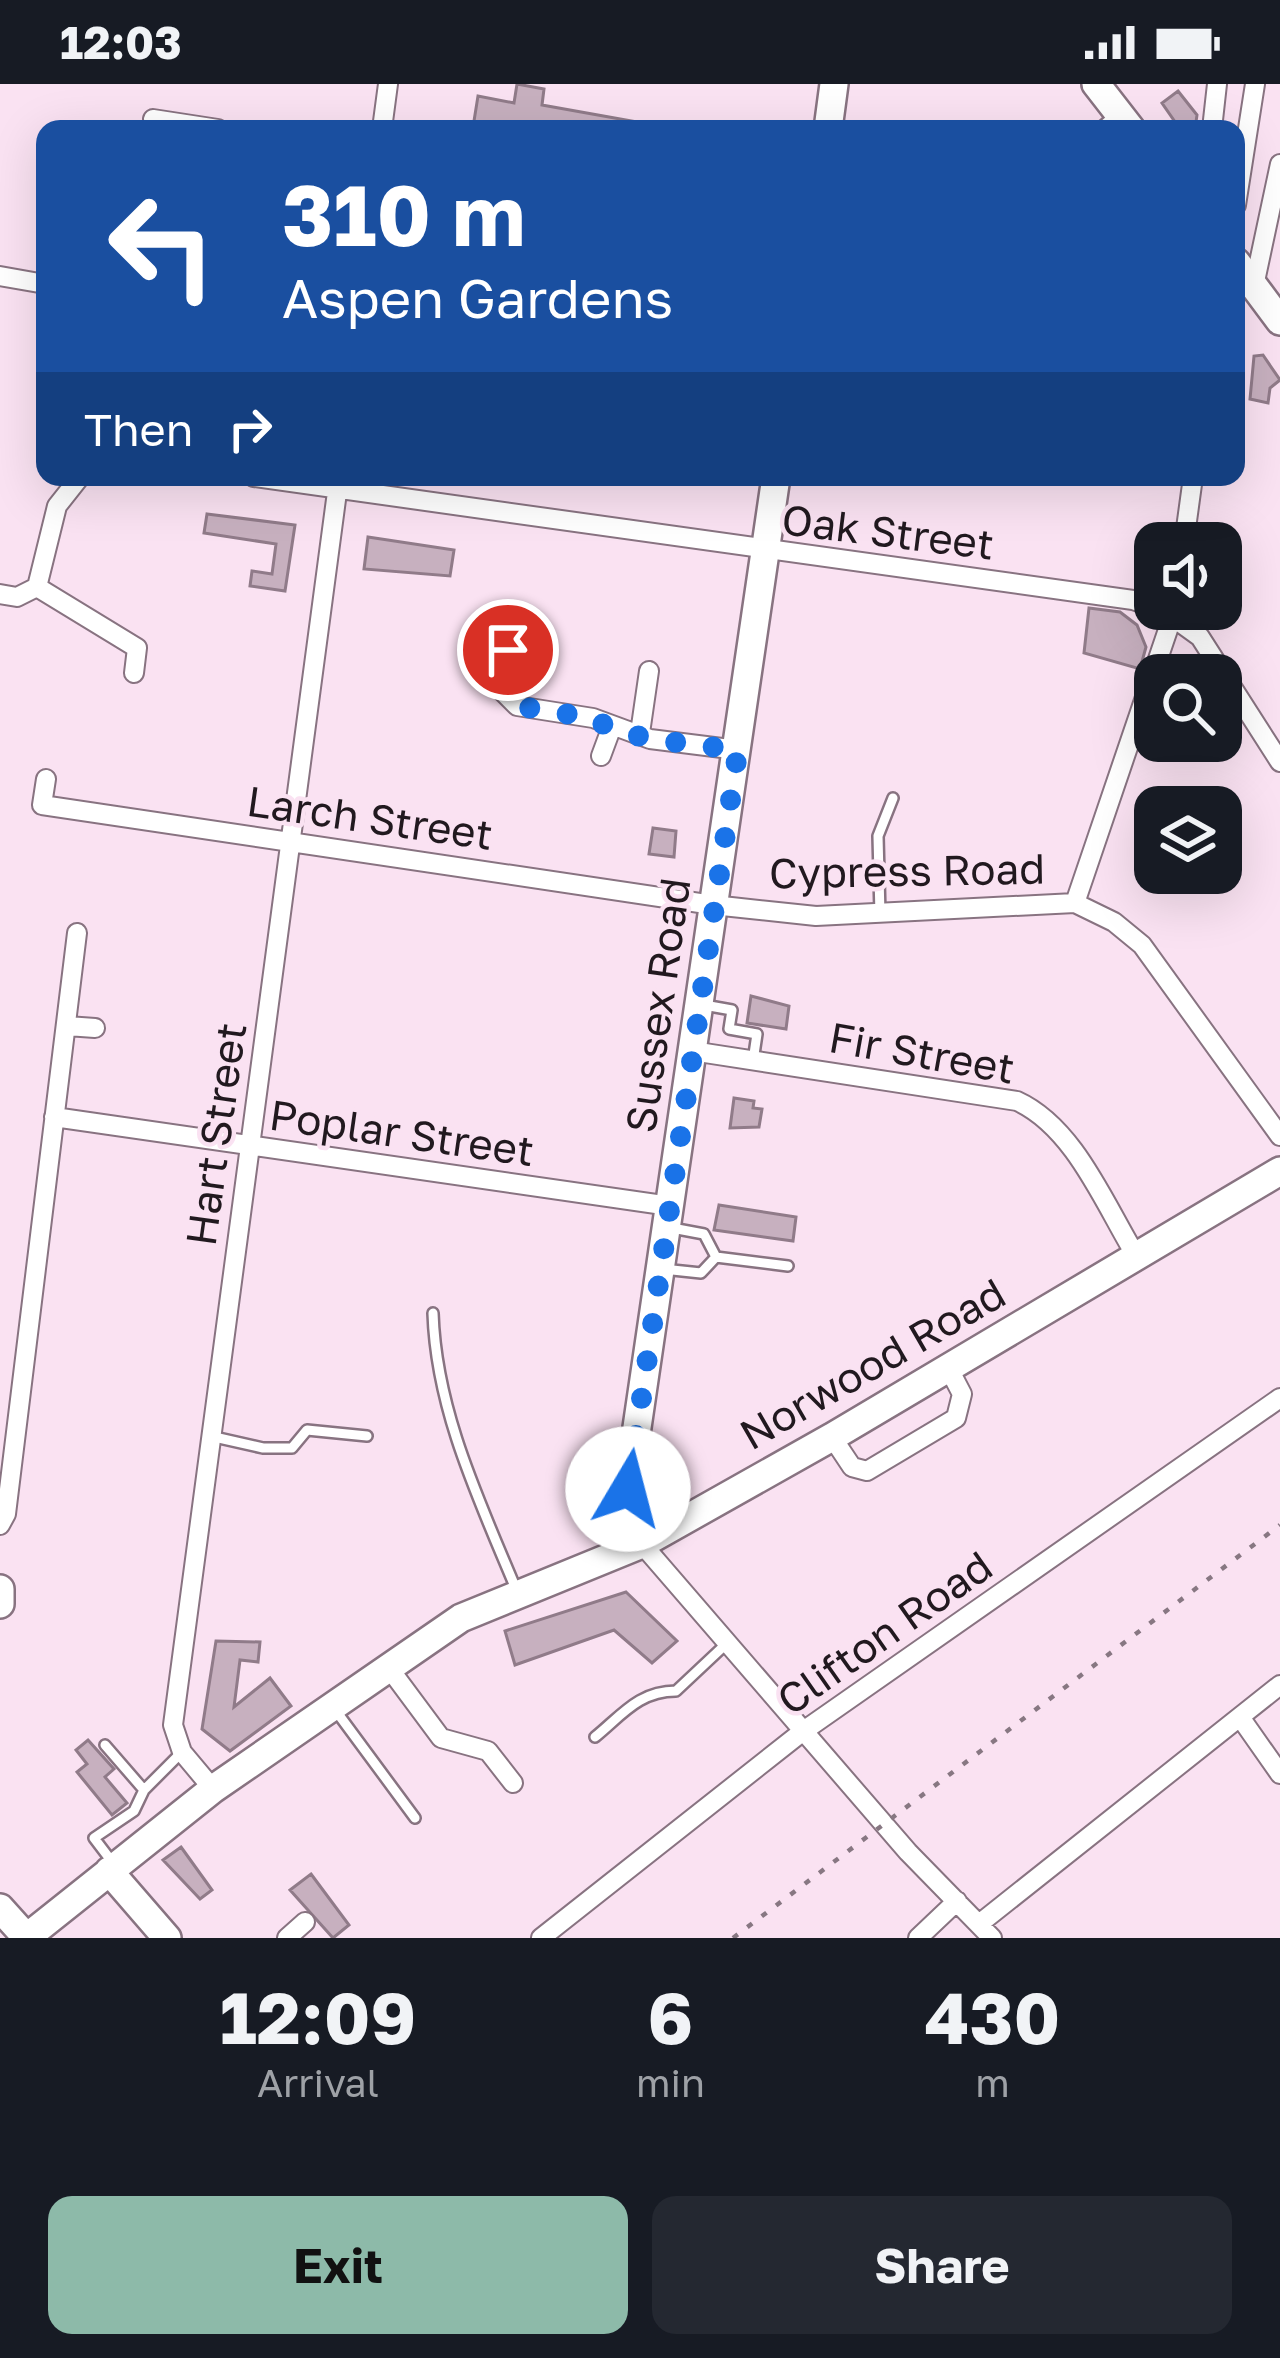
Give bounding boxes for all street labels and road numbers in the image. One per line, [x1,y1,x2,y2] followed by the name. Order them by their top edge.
[779,493,997,569] street label: Oak Street
[244,775,496,859] street label: Larch Street
[769,843,1045,897] street label: Cypress Road
[614,874,700,1136] street label: Sussex Road
[825,1011,1019,1093] street label: Fir Street
[175,1019,255,1249] street label: Hart Street
[267,1089,537,1175] street label: Poplar Street
[731,1267,1013,1459] street label: Norwood Road
[767,1540,1001,1724] street label: Clifton Road

